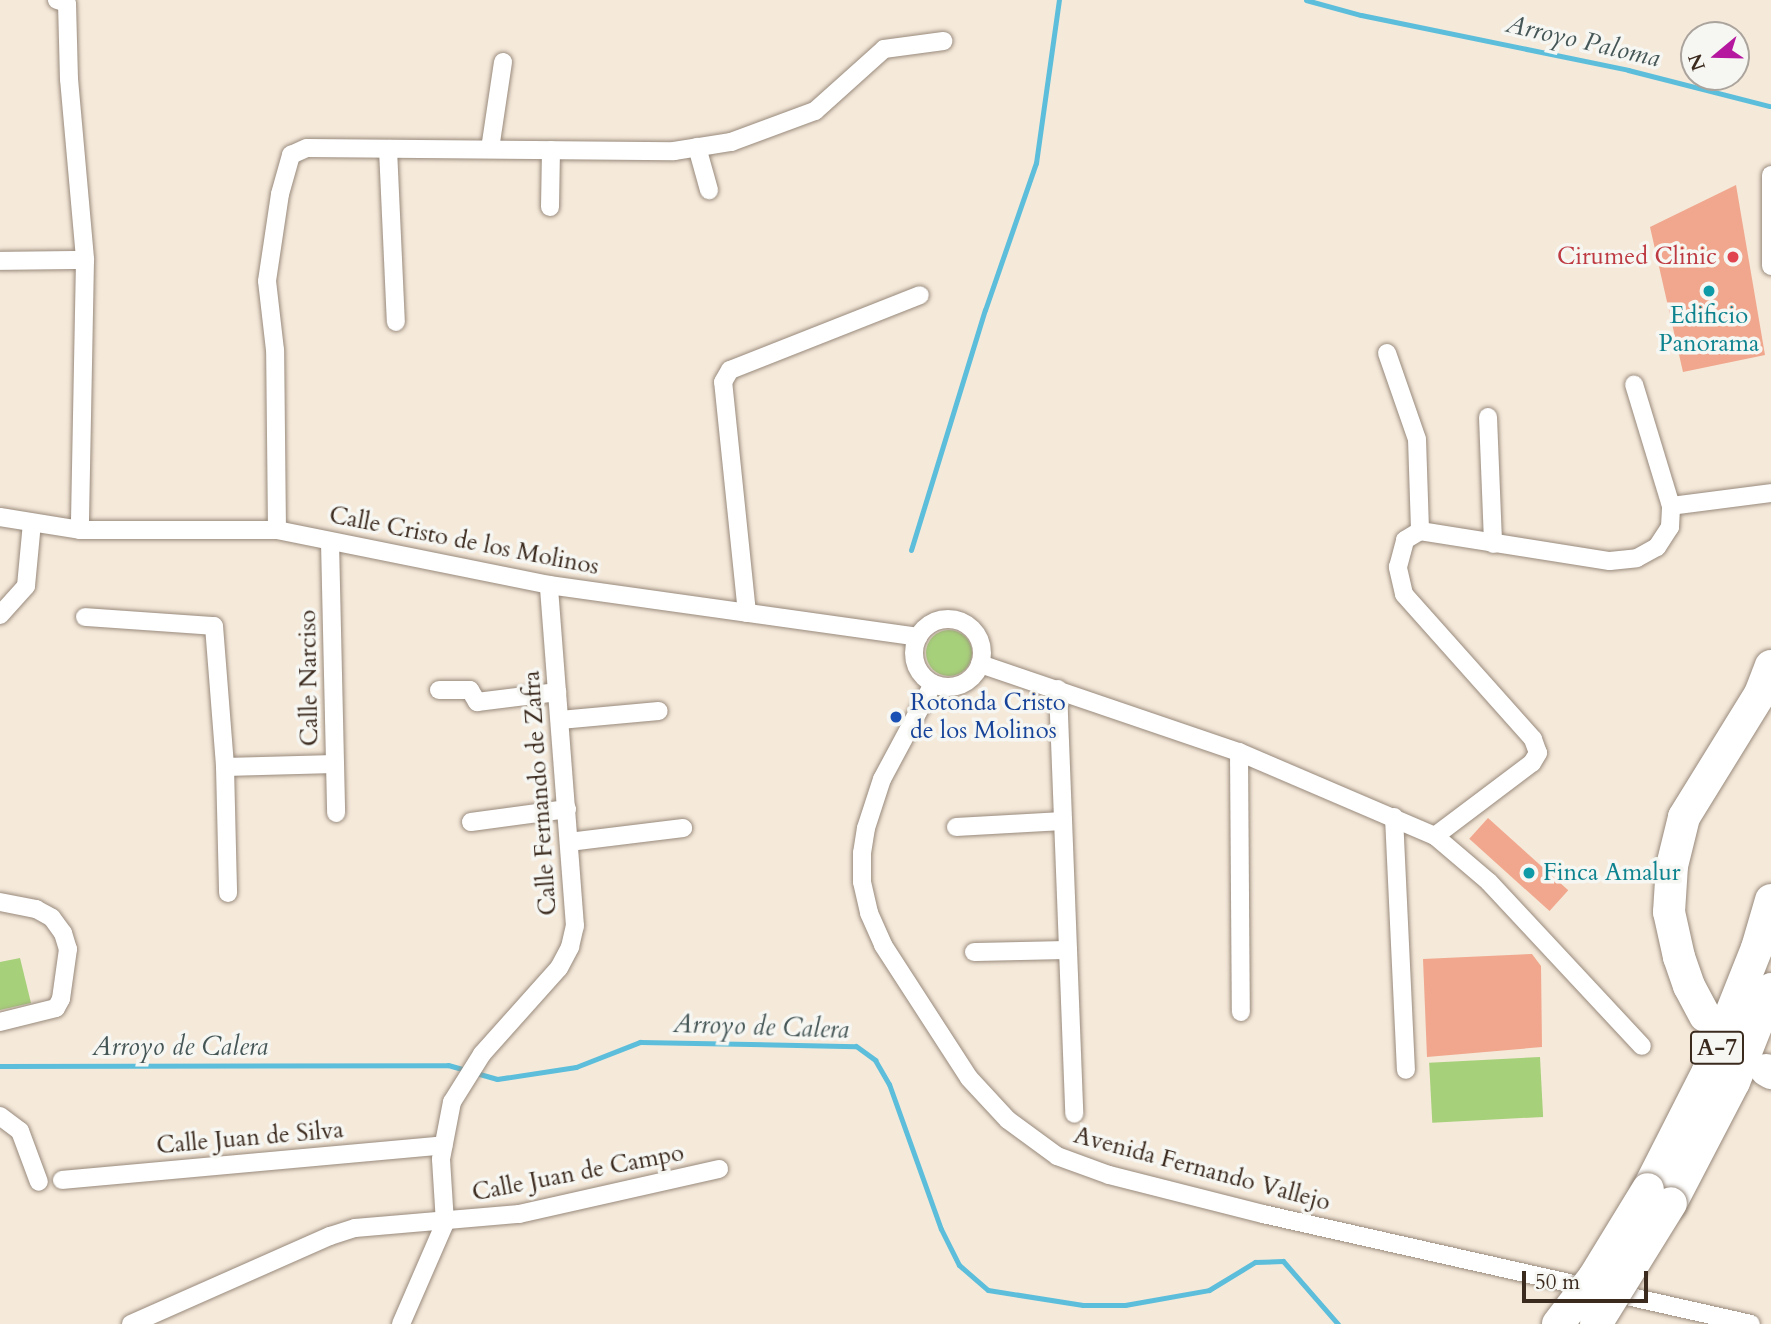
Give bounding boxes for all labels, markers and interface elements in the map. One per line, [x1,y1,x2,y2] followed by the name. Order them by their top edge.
[1503,8,1663,74] water label: Arroyo Paloma
[1680,21,1750,91] north arrow
[1682,50,1712,74] text: N
[1557,243,1717,271] place label: Cirumed Clinic
[1723,247,1743,267] marker: Cirumed Clinic
[1701,283,1717,299] marker: Edificio Panorama
[1659,302,1759,358] place label: Edificio Panorama
[327,501,601,581] street label: Calle Cristo de los Molinos
[293,609,325,747] street label: Calle Narciso
[517,670,563,916] street label: Calle Fernando de Zafra
[910,689,1066,745] place label: Rotonda Cristo de los Molinos
[888,709,904,725] marker: Rotonda Cristo de los Molinos
[1543,859,1681,887] place label: Finca Amalur
[1521,865,1537,881] marker: Finca Amalur
[672,1008,850,1046] water label: Arroyo de Calera
[1689,1028,1745,1068] road number: A-7
[92,1031,268,1063] water label: Arroyo de Calera
[155,1115,345,1161] street label: Calle Juan de Silva
[1071,1121,1333,1217] street label: Avenida Fernando Vallejo
[470,1138,686,1208] street label: Calle Juan de Campo
[1526,1258,1652,1302] scale bar
[1535,1268,1580,1297] text: 50 m

